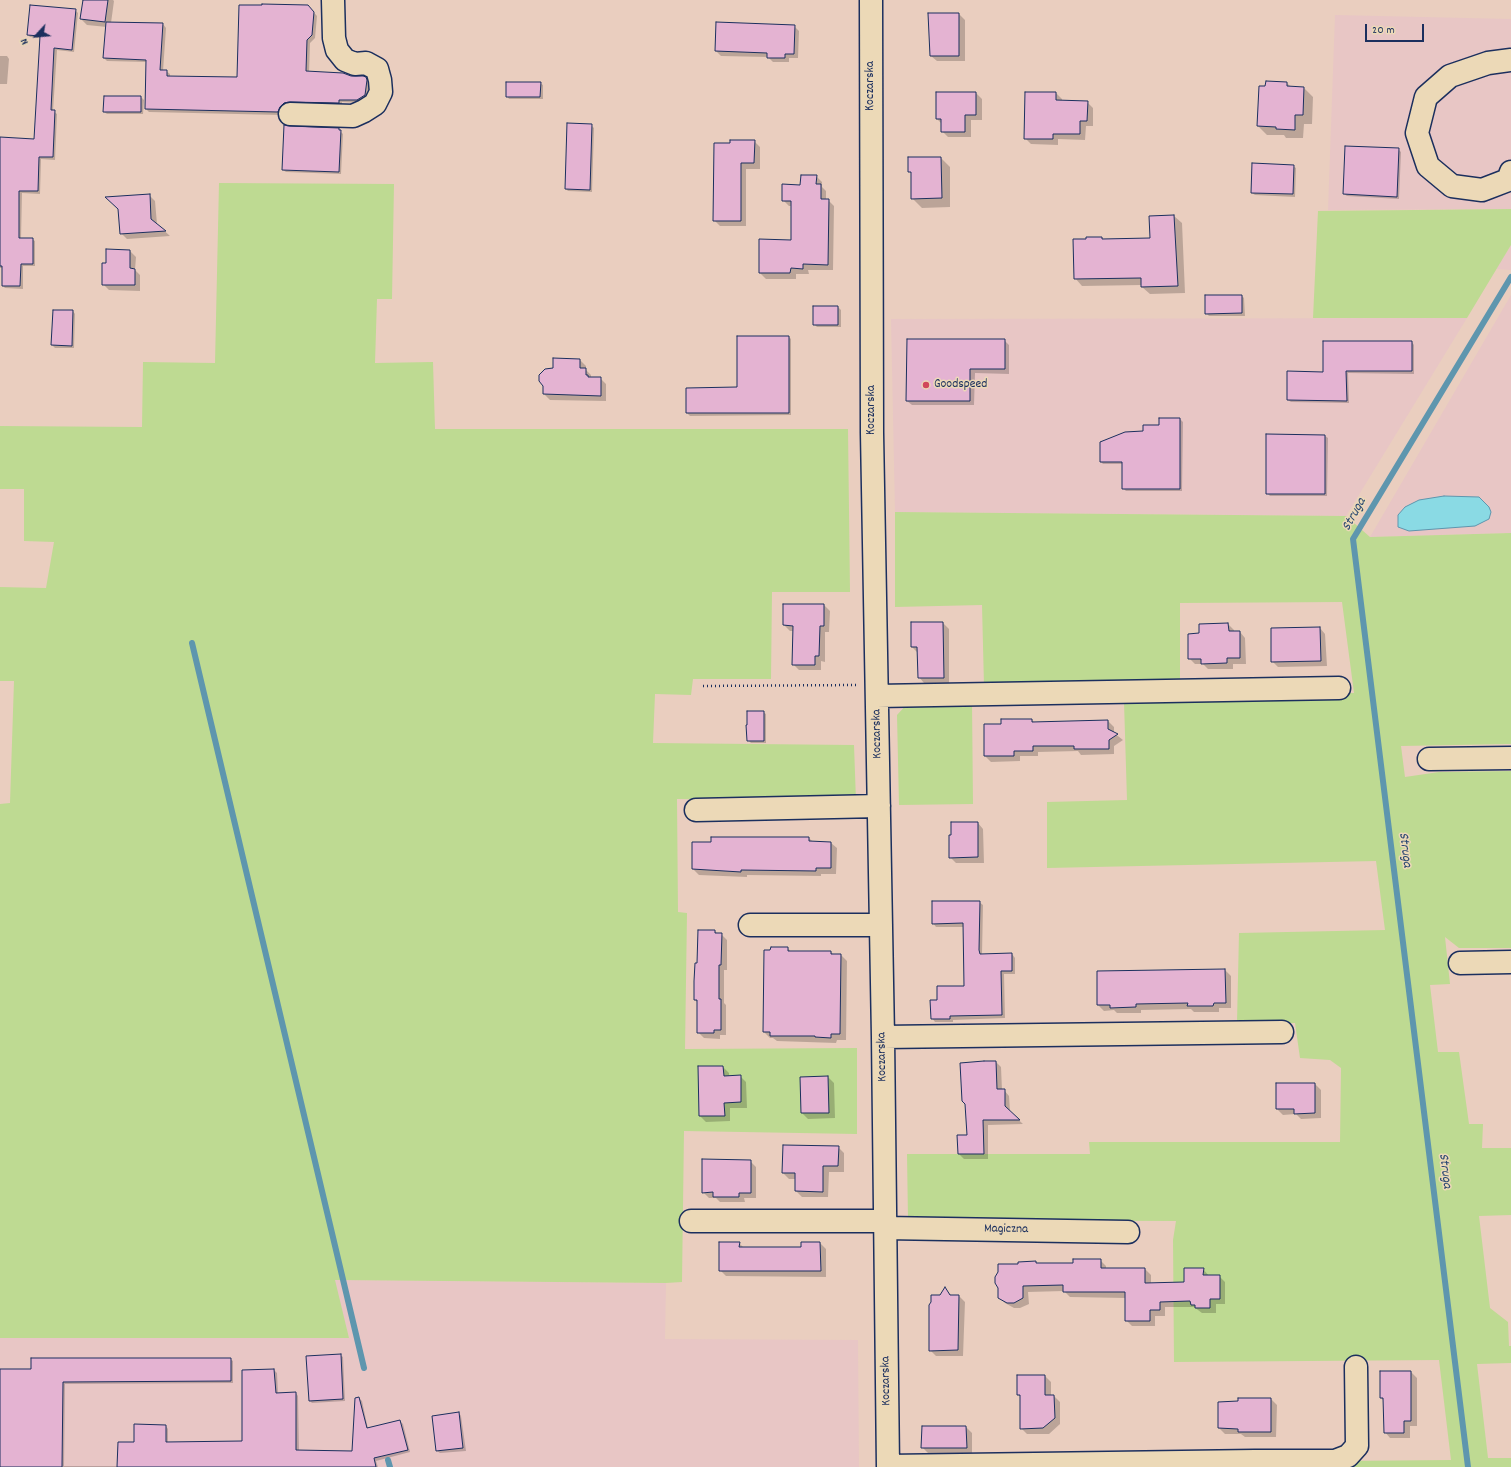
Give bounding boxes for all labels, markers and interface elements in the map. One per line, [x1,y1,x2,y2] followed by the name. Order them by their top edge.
[16,16,56,56] north arrow
[1367,16,1426,42] scale bar
[1372,22,1395,39] text: 20 m
[17,35,34,47] text: N
[863,61,879,111] street label: Koczarska
[934,377,987,393] place label: Goodspeed
[921,380,931,390] marker: Goodspeed
[864,385,880,435] street label: Koczarska
[1339,496,1371,534] water label: Struga
[870,709,886,759] street label: Koczarska
[1394,831,1414,869] water label: Struga
[875,1032,891,1082] street label: Koczarska
[1434,1152,1454,1190] water label: Struga
[984,1222,1028,1238] street label: Magiczna
[879,1356,895,1406] street label: Koczarska

